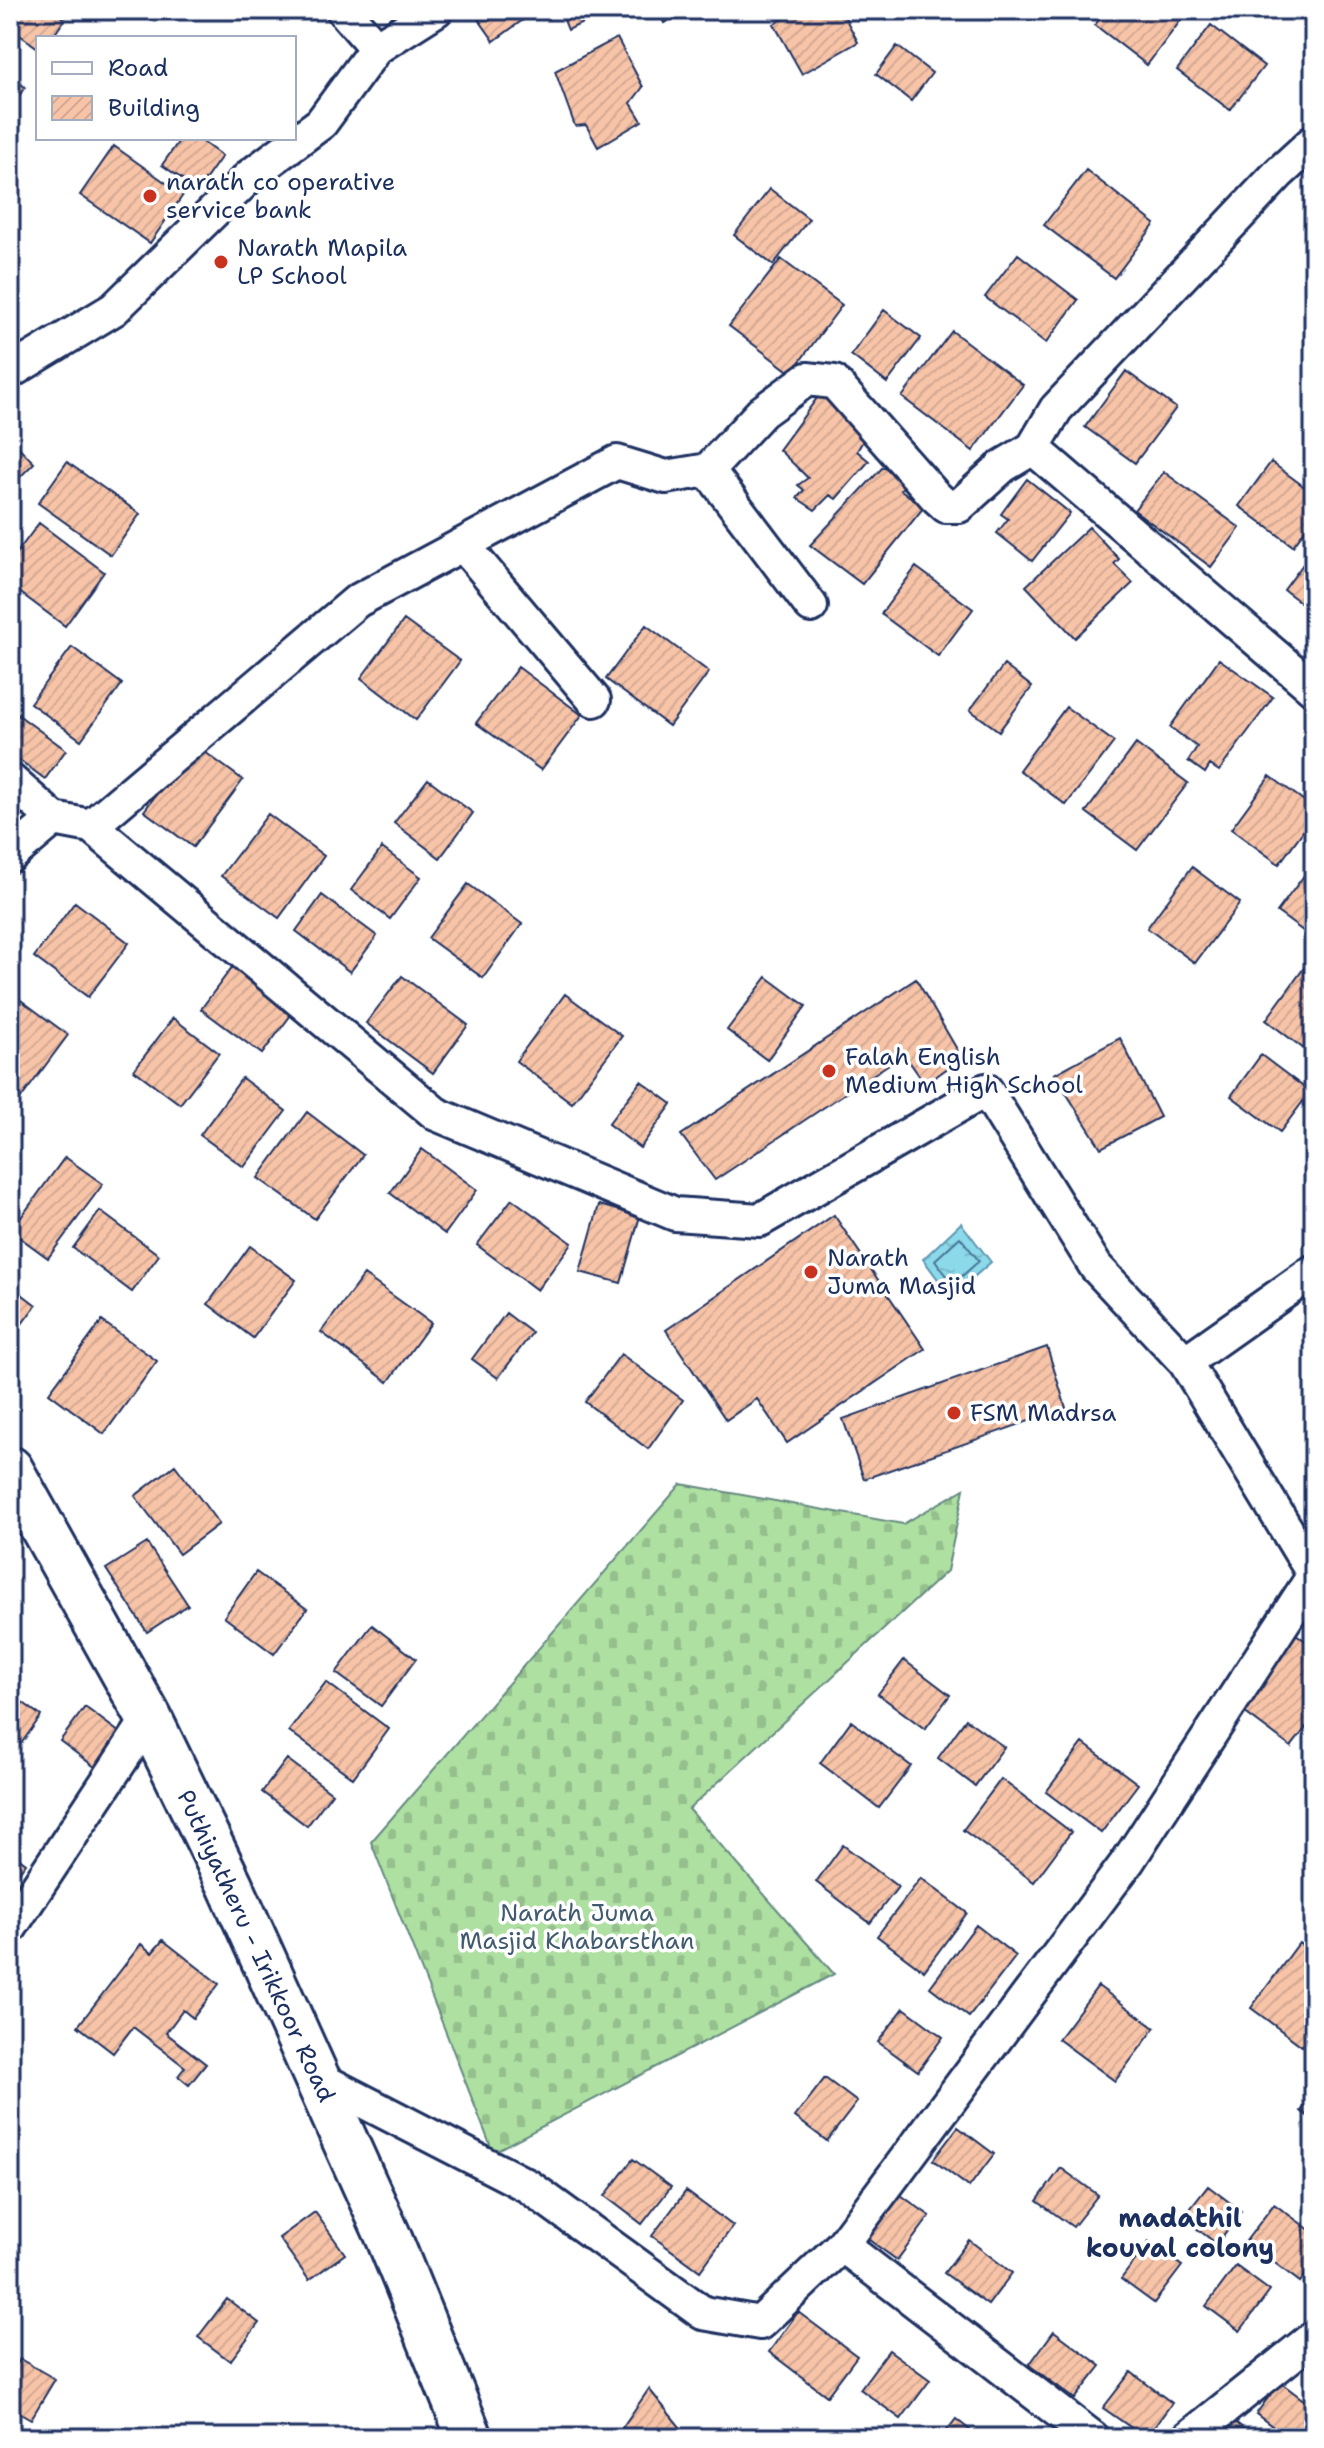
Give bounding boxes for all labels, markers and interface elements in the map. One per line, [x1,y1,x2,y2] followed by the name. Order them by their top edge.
[36,36,296,140] legend
[108,52,168,84] text: Road
[108,92,200,124] text: Building
[166,166,395,226] place label: narath co operative service bank
[141,187,159,205] marker: narath co operative service bank
[237,232,407,292] place label: Narath Mapila LP School
[212,253,230,271] marker: Narath Mapila LP School
[845,1041,1083,1101] place label: Falah English Medium High School
[820,1062,838,1080] marker: Falah English Medium High School
[827,1242,976,1302] place label: Narath Juma Masjid
[802,1263,820,1281] marker: Narath Juma Masjid
[970,1397,1117,1429] place label: FSM Madrsa
[945,1404,963,1422] marker: FSM Madrsa
[169,1785,343,2107] street label: Puthiyatheru - Irikkoor Road
[460,1897,694,1957] park label: Narath Juma Masjid Khabarsthan
[1086,2200,1274,2265] district label: madathil kouval colony

